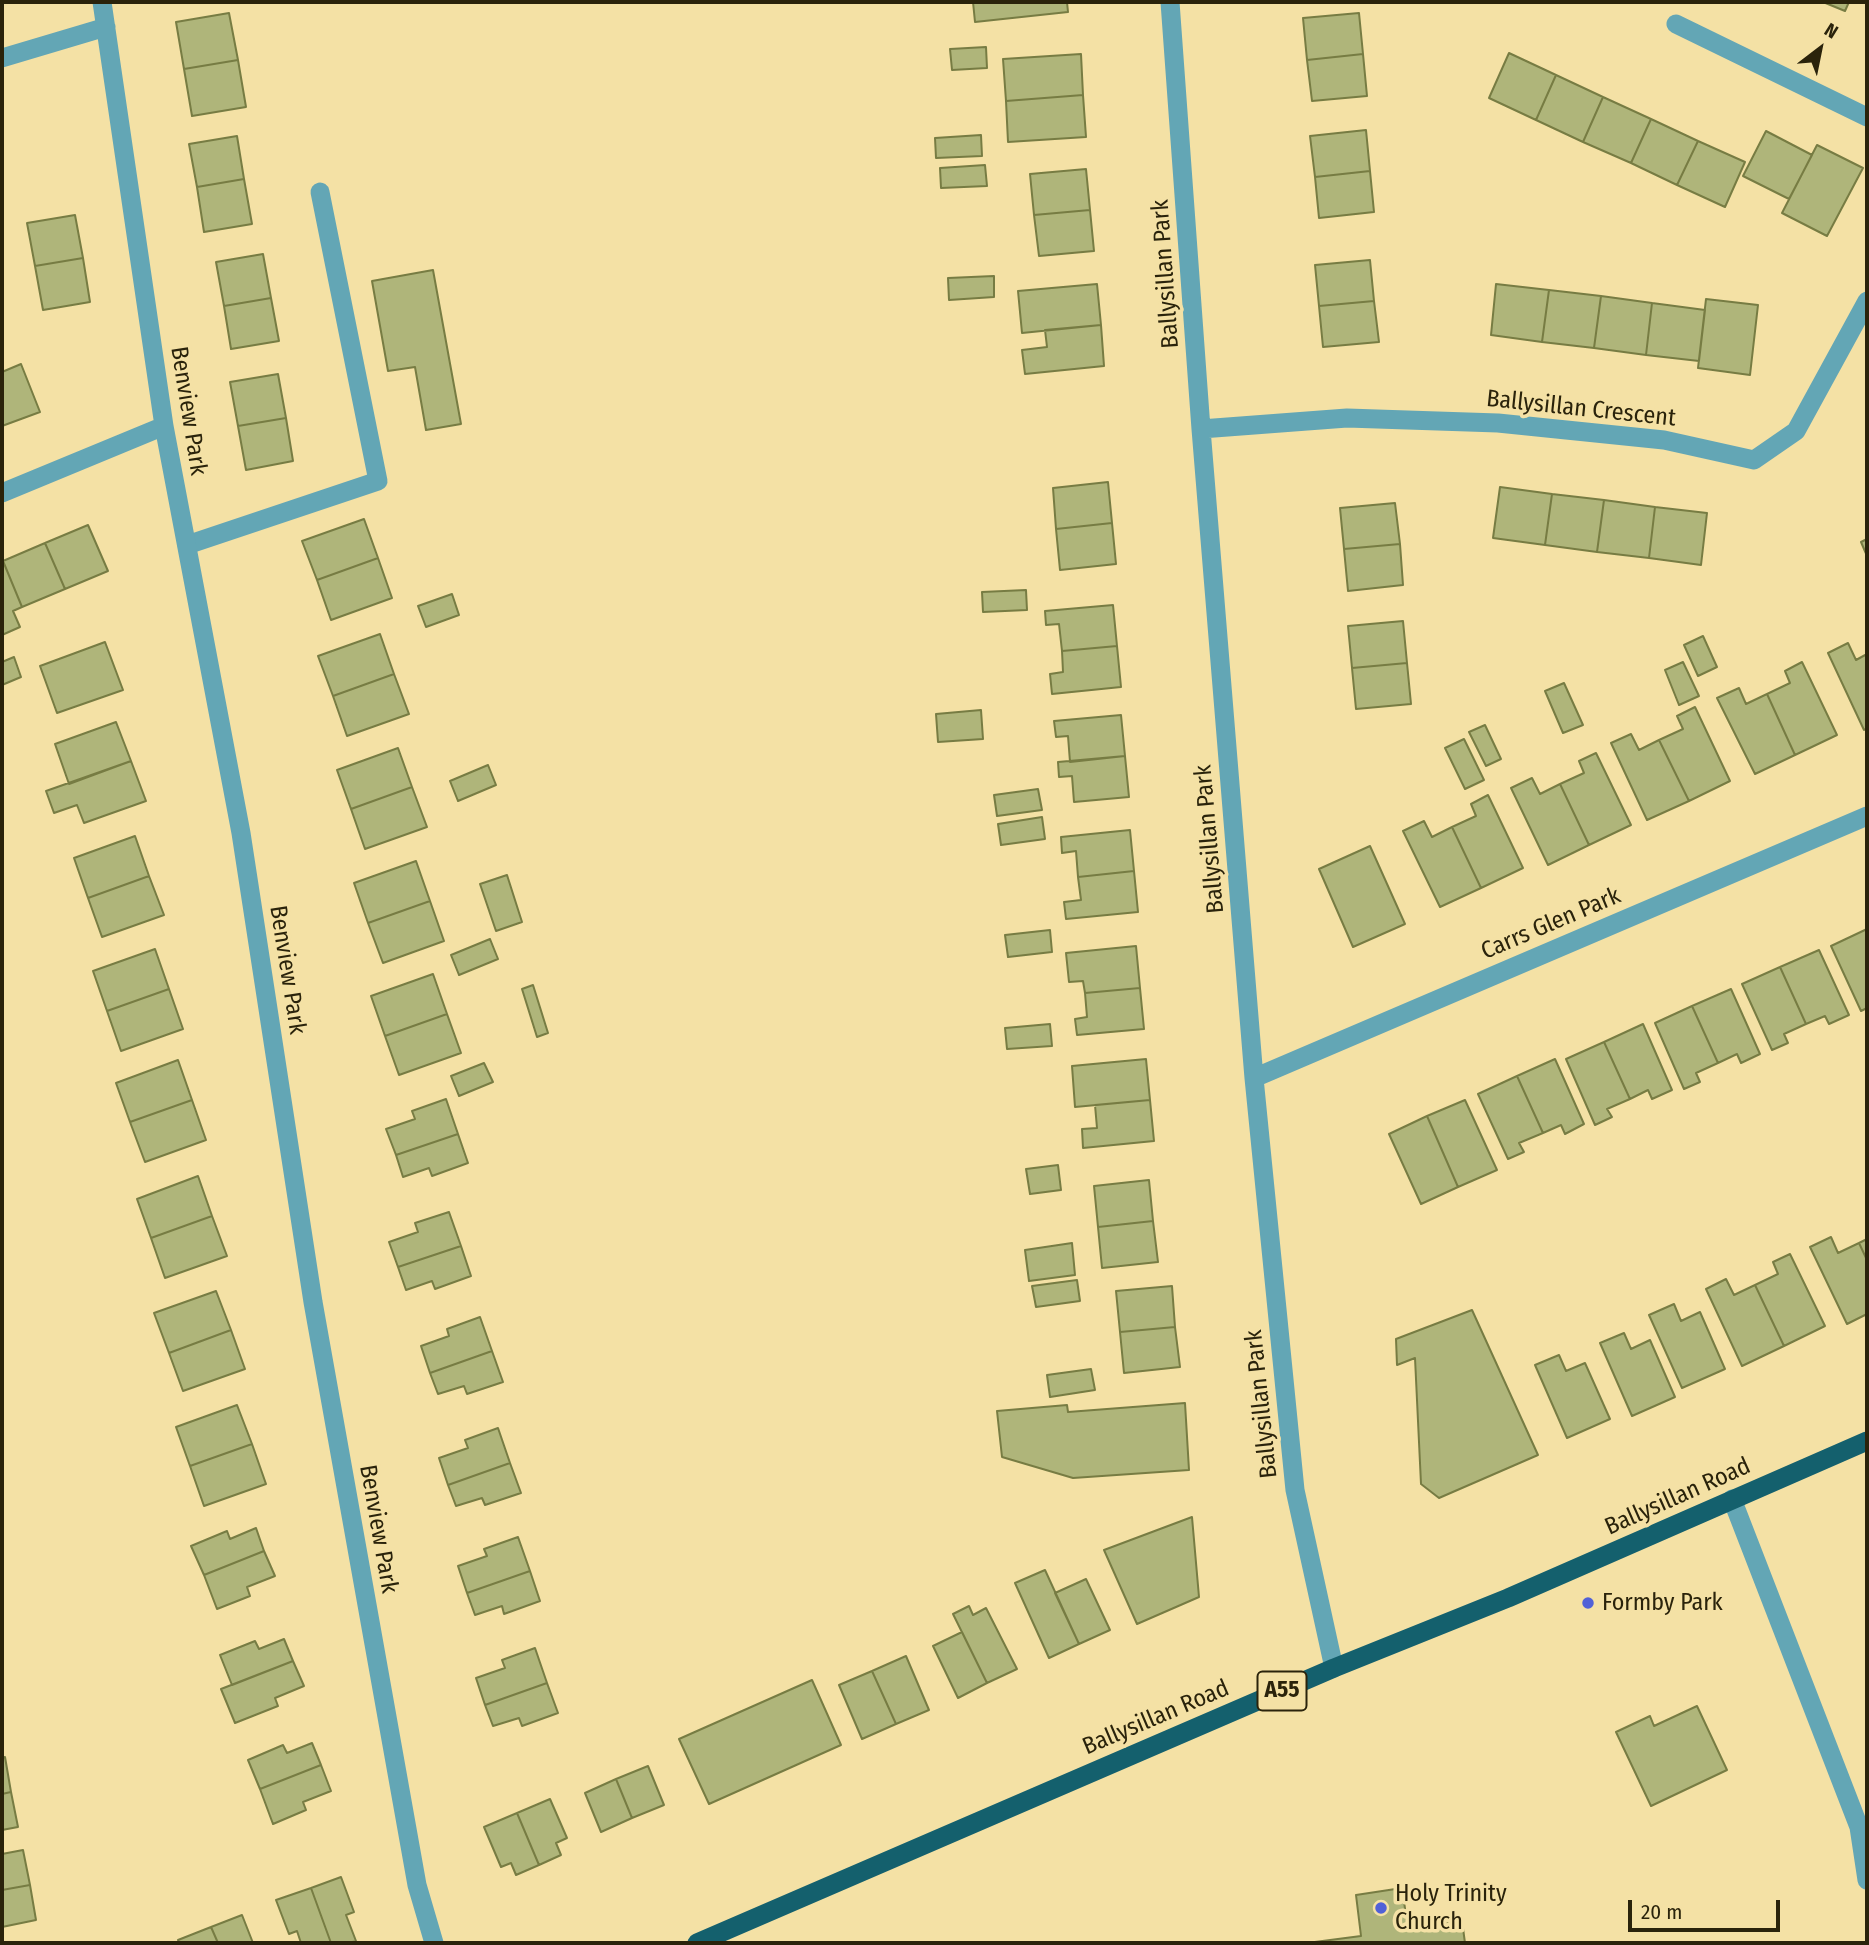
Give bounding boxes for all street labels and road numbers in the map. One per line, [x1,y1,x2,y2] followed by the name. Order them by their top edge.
[1146,199,1186,349] street label: Ballysillan Park
[164,345,212,477] street label: Benview Park
[1485,385,1677,433] street label: Ballysillan Crescent
[1189,763,1231,915] street label: Ballysillan Park
[1477,882,1625,966] street label: Carrs Glen Park
[263,904,311,1036] street label: Benview Park
[1240,1328,1284,1480] street label: Ballysillan Park
[1601,1452,1755,1542] street label: Ballysillan Road
[353,1462,403,1596] street label: Benview Park
[1258,1672,1306,1710] road number: A55
[1078,1674,1234,1762] street label: Ballysillan Road

